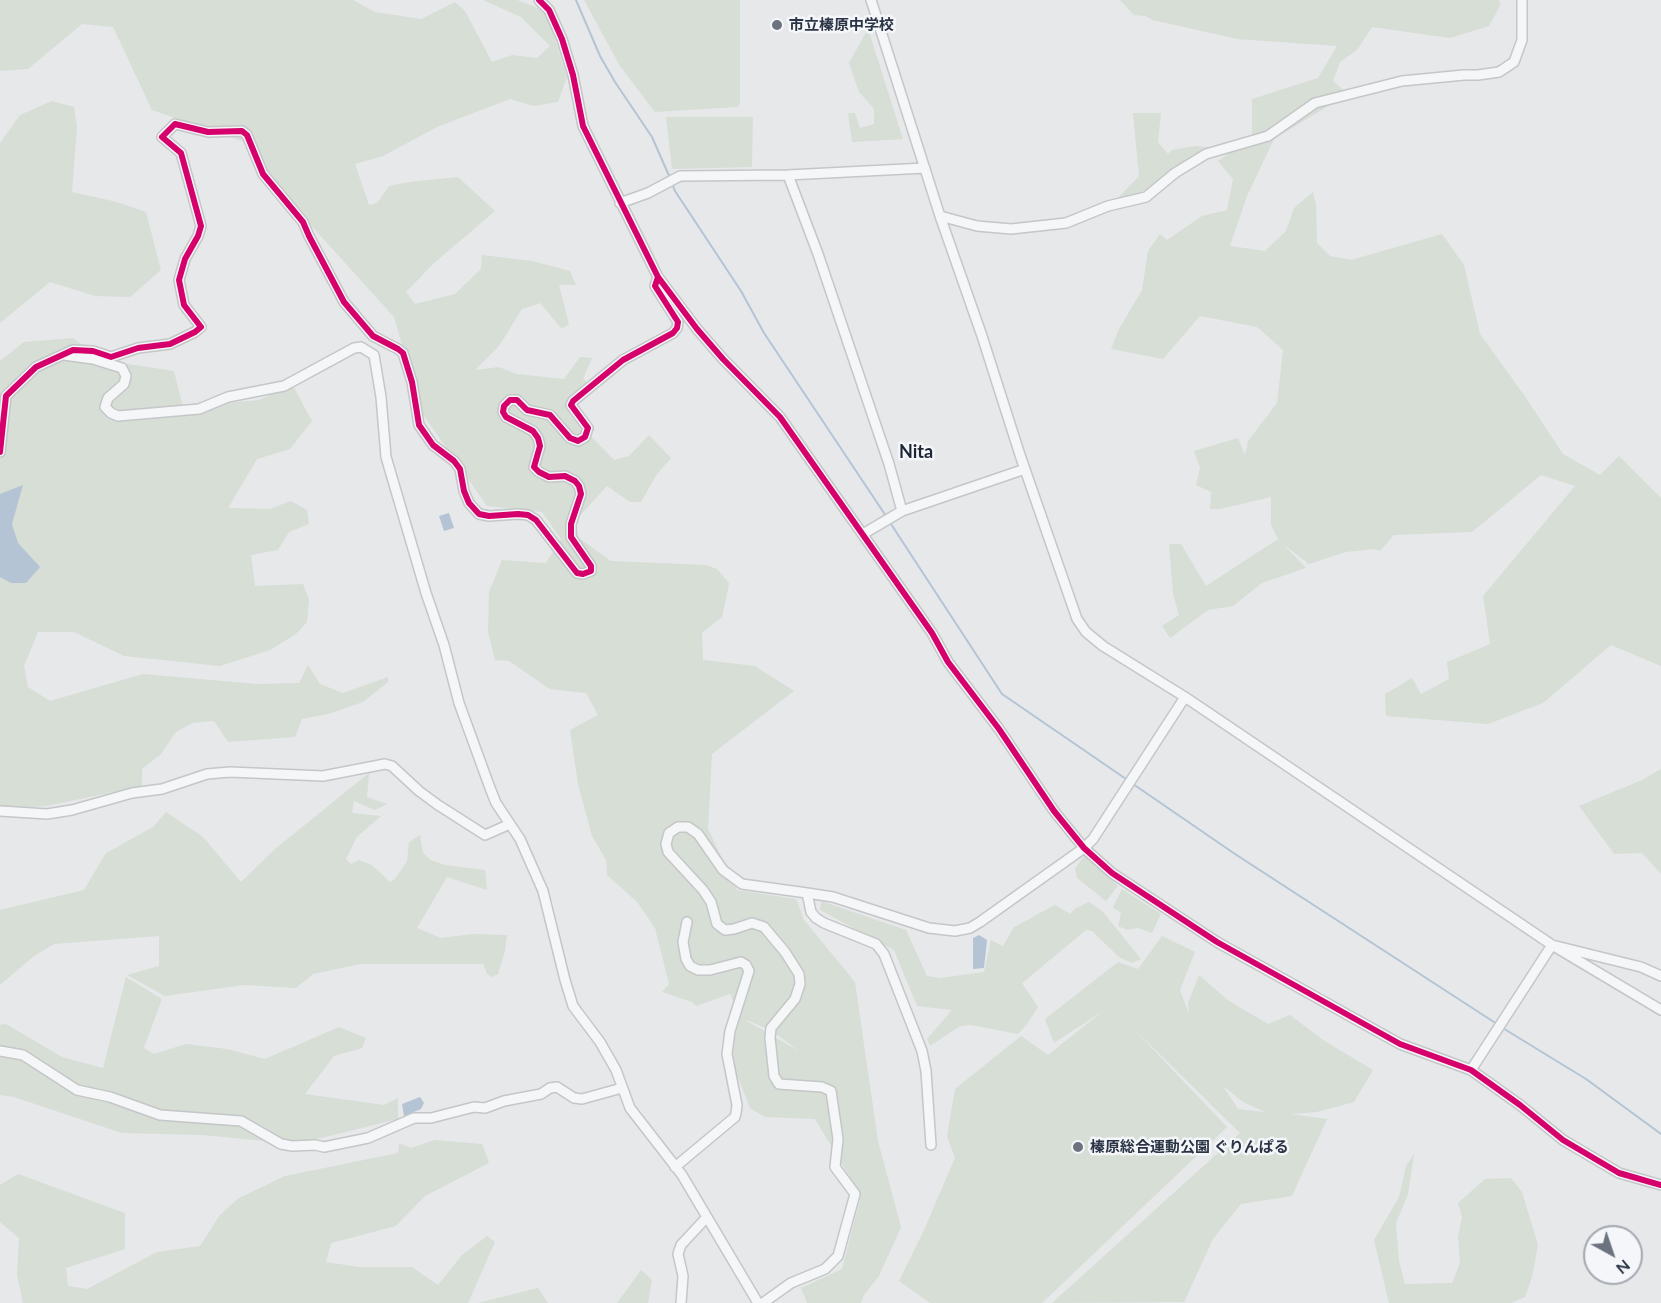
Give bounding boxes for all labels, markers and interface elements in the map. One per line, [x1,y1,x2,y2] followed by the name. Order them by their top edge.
[789,16,894,34] place label: 市立榛原中学校
[770,18,784,32] marker: 市立榛原中学校
[899,441,933,463] district label: Nita
[1090,1138,1289,1156] place label: 榛原総合運動公園 ぐりんぱる
[1071,1140,1085,1154] marker: 榛原総合運動公園 ぐりんぱる
[1583,1225,1643,1285] north arrow
[1613,1256,1634,1279] text: N

